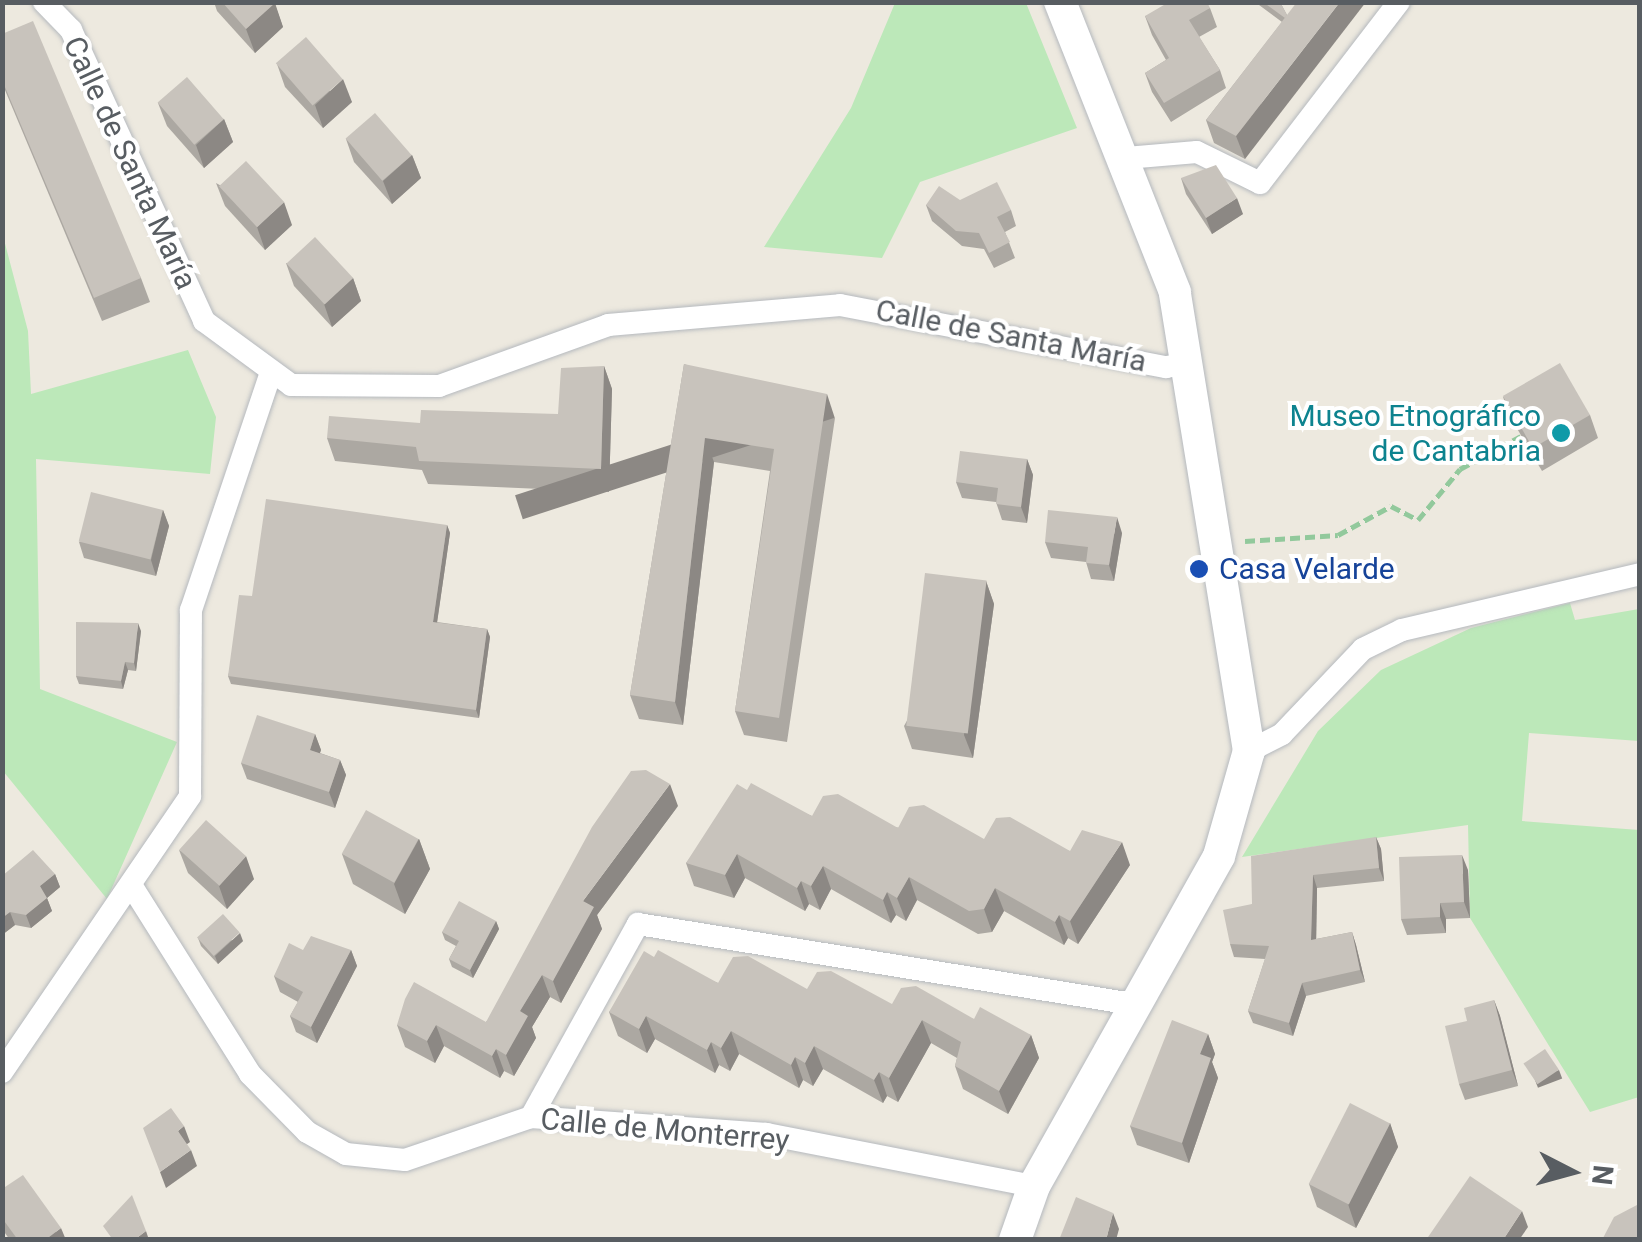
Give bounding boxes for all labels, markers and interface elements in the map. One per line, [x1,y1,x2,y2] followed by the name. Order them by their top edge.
[56,31,204,295] street label: Calle de Santa María
[873,292,1149,380] street label: Calle de Santa María
[1290,398,1541,468] place label: Museo Etnográfico de Cantabria
[1550,422,1572,444] marker: Museo Etnográfico de Cantabria
[1219,551,1395,587] place label: Casa Velarde
[1188,558,1210,580] marker: Casa Velarde
[539,1101,791,1159] street label: Calle de Monterrey
[1522,1122,1622,1222] north arrow
[1585,1164,1620,1187] text: N

